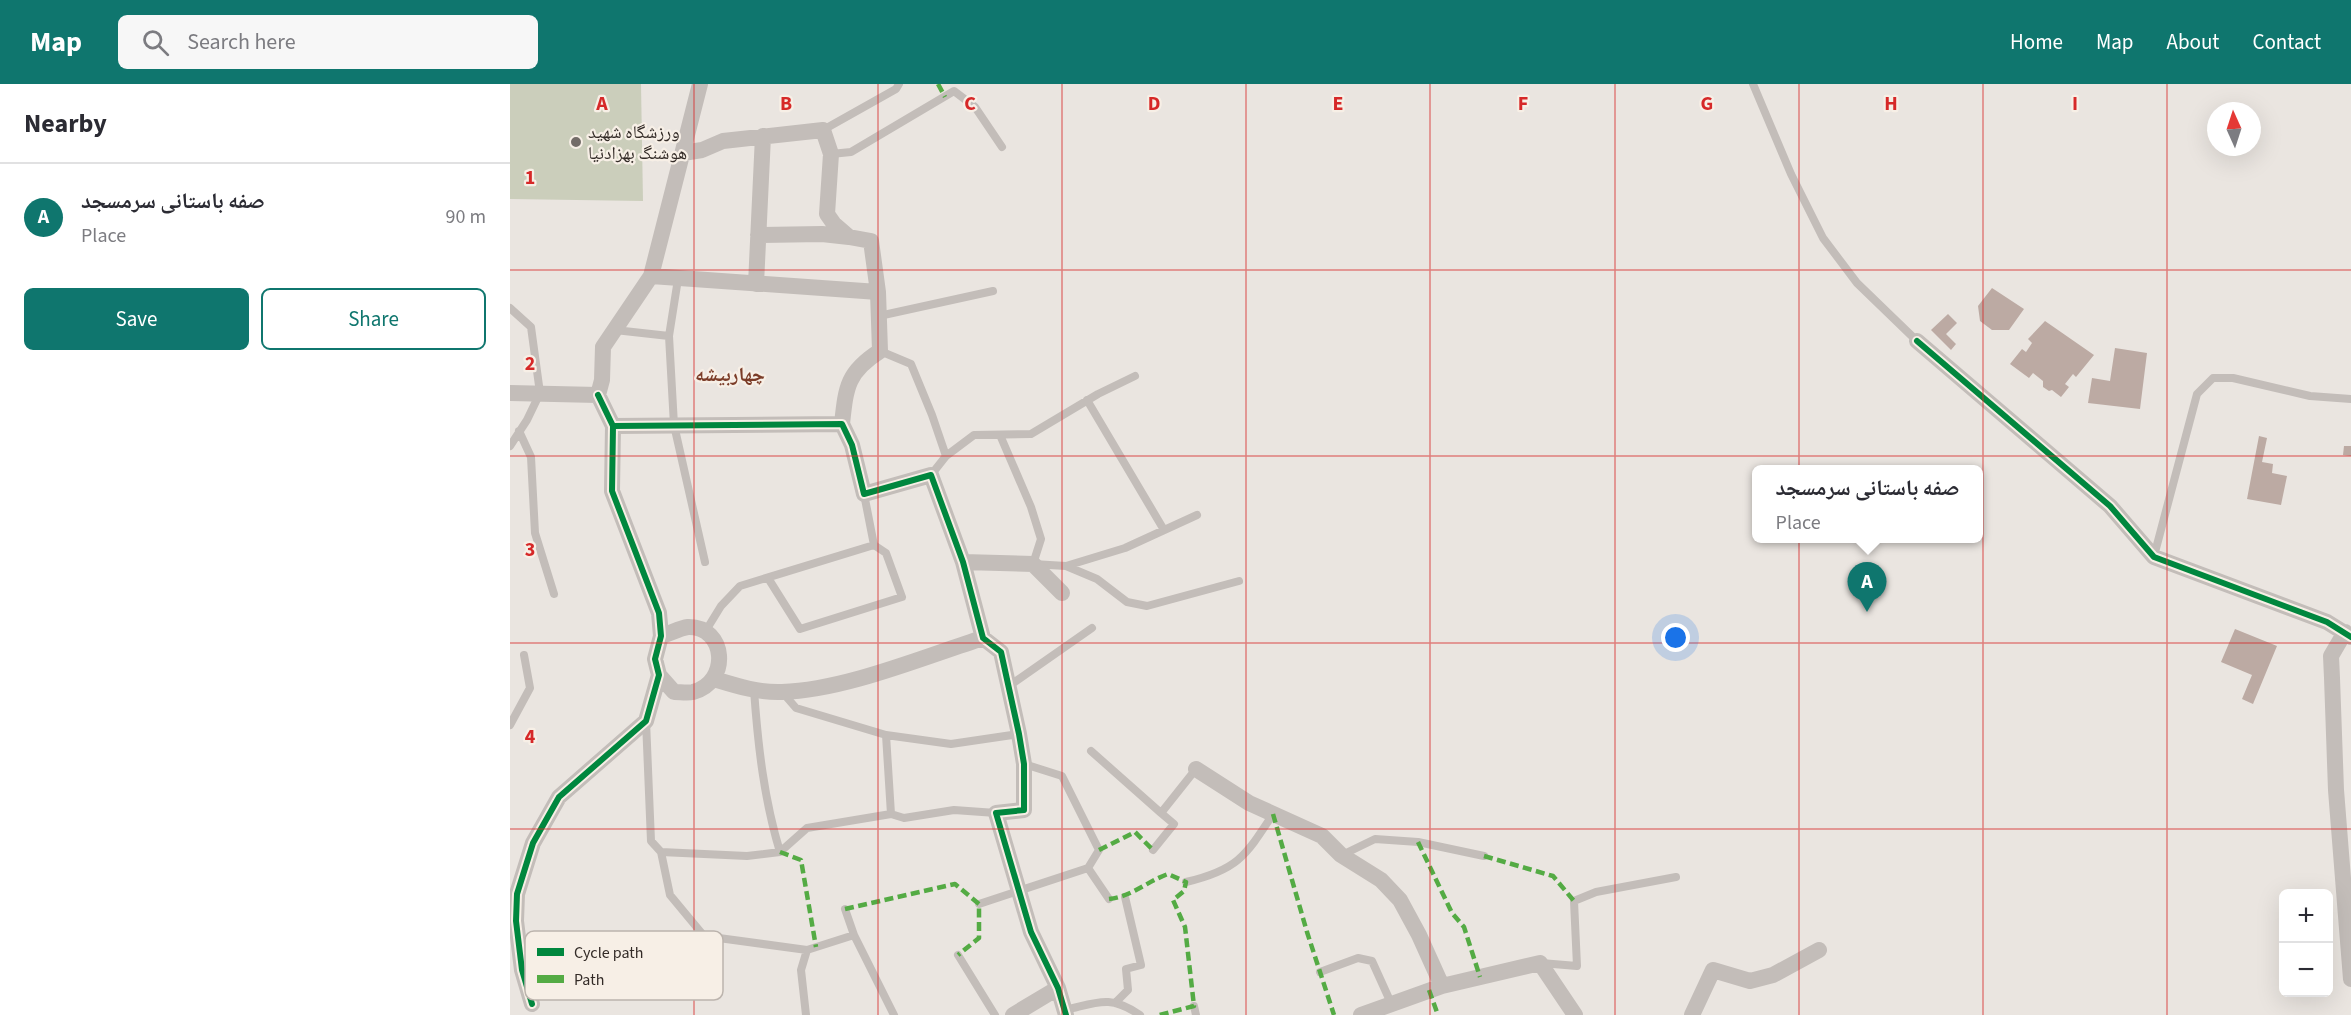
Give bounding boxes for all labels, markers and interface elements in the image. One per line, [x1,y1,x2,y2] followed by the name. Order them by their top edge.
[118,15,538,69] search box
[30,22,82,62] text: Map
[139,26,172,59] icon: search
[187,26,296,58] text: Search here
[2010,27,2063,57] text: Home
[2096,27,2134,57] text: Map
[2167,27,2219,57] text: About
[2252,27,2321,57] text: Contact
[595,90,608,118] text: A
[780,90,792,118] text: B
[964,90,976,118] text: C
[1148,90,1160,118] text: D
[1333,90,1343,118] text: E
[1518,90,1528,118] text: F
[1701,90,1713,118] text: G
[1884,90,1898,118] text: H
[2072,90,2078,118] text: I
[2207,102,2261,156] north arrow
[24,105,107,142] text: Nearby
[588,120,687,166] place label: ورزشگاه شهید هوشنگ بهزادنیا
[569,135,583,149] marker: ورزشگاه شهید هوشنگ بهزادنیا
[525,164,535,192] text: 1
[81,185,265,217] text: صفه باستانی سرمسجد
[38,203,49,231] text: A
[446,203,486,231] text: 90 m
[81,222,126,250] text: Place
[24,288,249,350] button: Save
[261,288,486,350] button: Share
[525,350,535,378] text: 2
[695,361,765,389] district label: چهاربیشه
[1752,465,1983,543] popup
[1776,472,1959,504] text: صفه باستانی سرمسجد
[1776,509,1821,537] text: Place
[525,536,535,564] text: 3
[1848,562,1886,612] pin: A
[1661,623,1690,652] your location
[525,723,536,751] text: 4
[2279,889,2333,997] map controls
[2279,889,2333,943] button: +
[525,931,723,1000] legend
[574,942,643,964] text: Cycle path
[2279,943,2333,997] button: −
[574,969,604,991] text: Path

